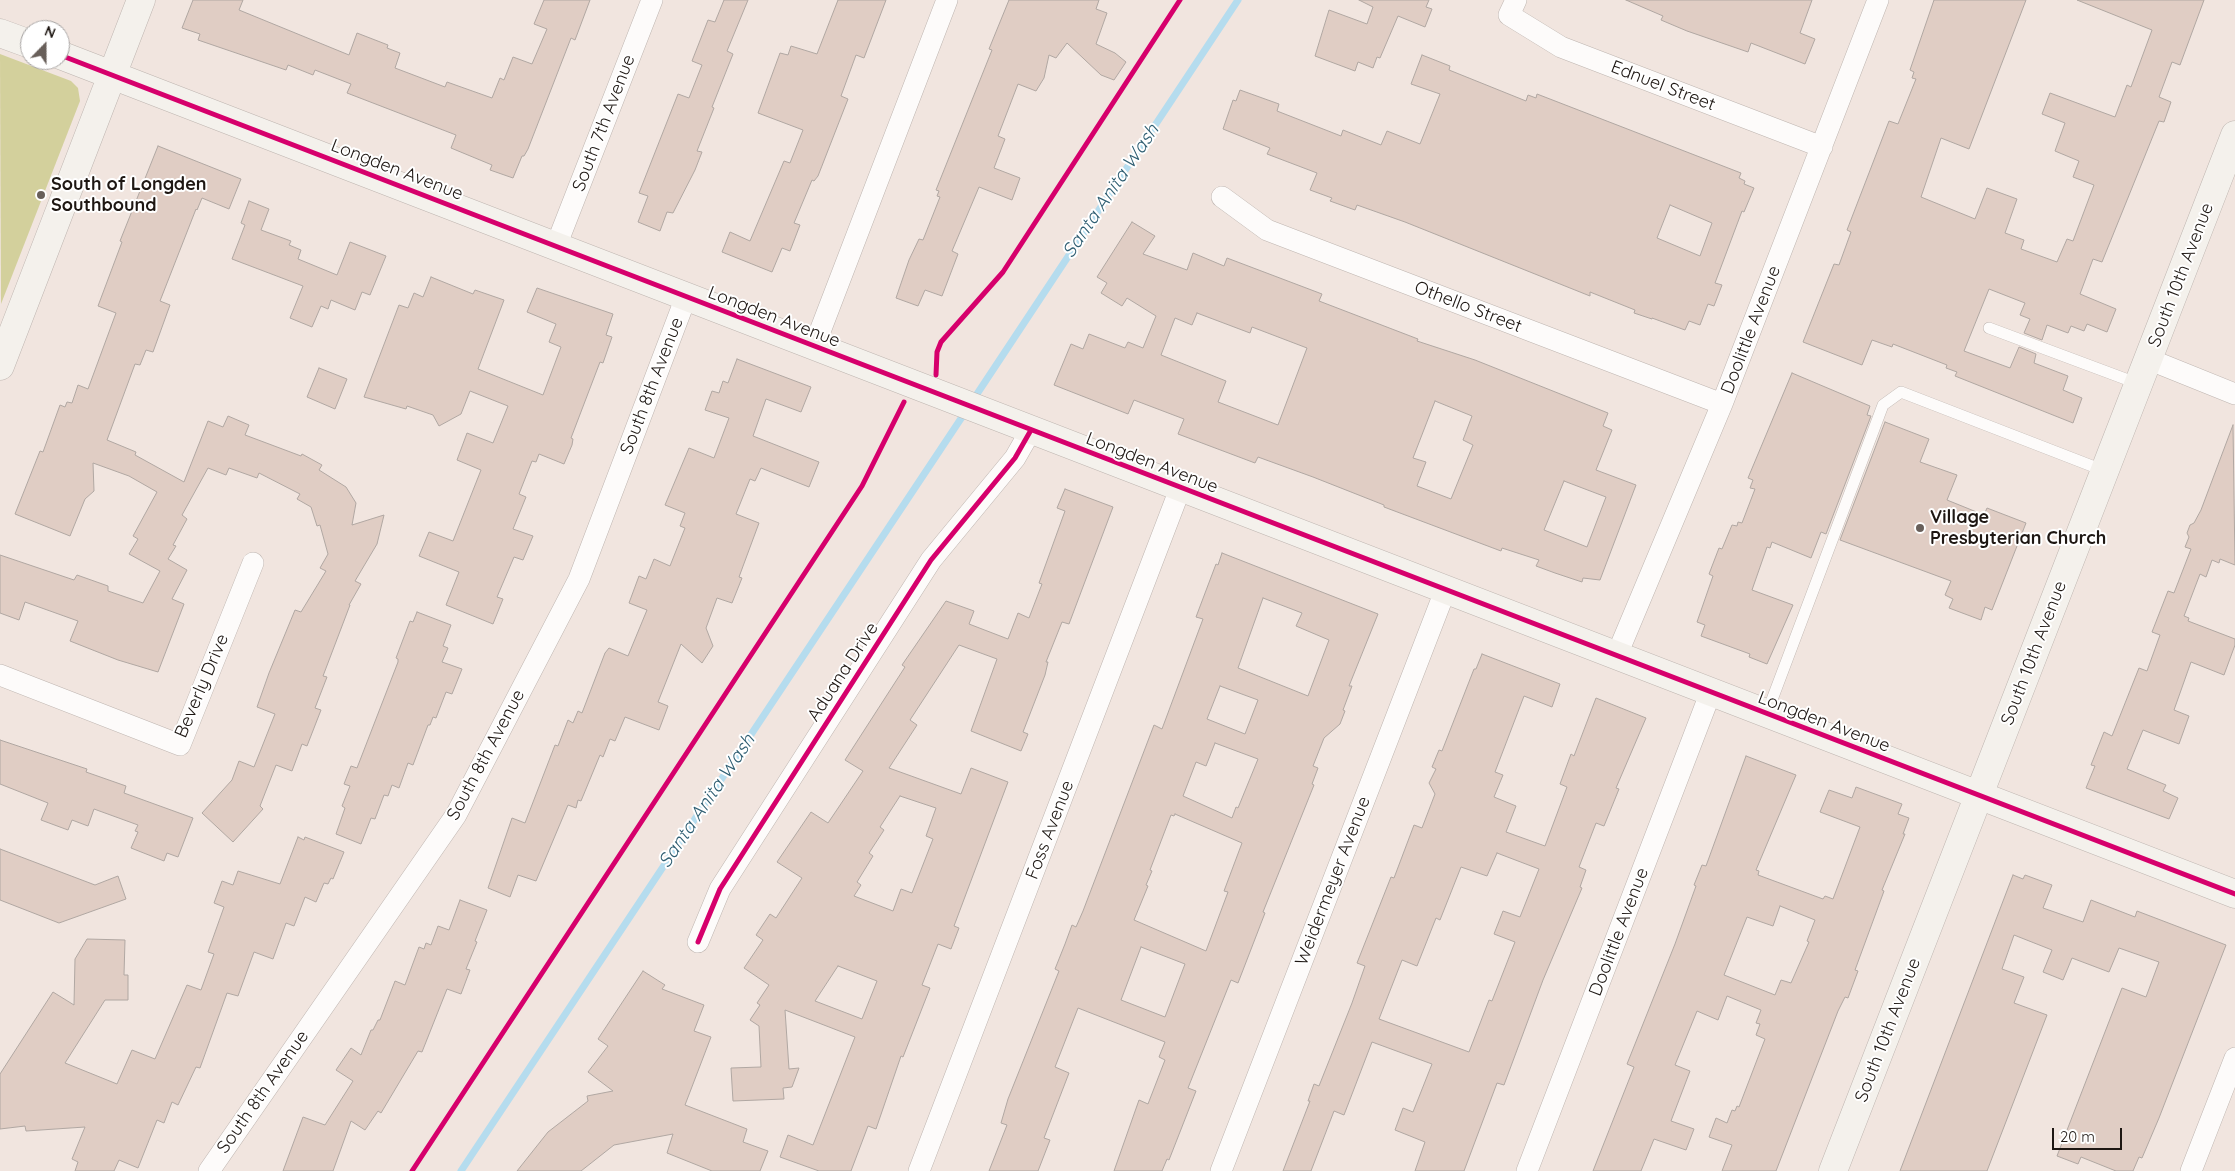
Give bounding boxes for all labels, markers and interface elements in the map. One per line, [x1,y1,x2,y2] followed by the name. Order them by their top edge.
[20,20,70,70] north arrow
[42,22,58,42] text: N
[568,52,640,194] street label: South 7th Avenue
[1608,56,1718,116] street label: Ednuel Street
[1058,120,1164,262] water label: Santa Anita Wash
[328,135,466,205] street label: Longden Avenue
[51,174,206,216] place label: South of Longden Southbound
[35,189,47,201] marker: South of Longden Southbound
[2144,200,2218,350] street label: South 10th Avenue
[1717,263,1785,397] street label: Doolittle Avenue
[1411,277,1525,337] street label: Othello Street
[705,282,843,352] street label: Longden Avenue
[616,314,688,458] street label: South 8th Avenue
[1083,428,1221,498] street label: Longden Avenue
[1930,507,2106,550] place label: Village Presbyterian Church
[1914,522,1926,534] marker: Village Presbyterian Church
[1997,578,2071,728] street label: South 10th Avenue
[803,619,883,725] street label: Aduana Drive
[170,631,234,741] street label: Beverly Drive
[442,686,530,824] street label: South 8th Avenue
[1755,687,1893,757] street label: Longden Avenue
[654,730,760,872] water label: Santa Anita Wash
[1021,778,1079,882] street label: Foss Avenue
[1291,793,1375,969] street label: Weidermeyer Avenue
[1585,865,1653,999] street label: Doolittle Avenue
[1851,955,1925,1105] street label: South 10th Avenue
[213,1026,313,1158] street label: South 8th Avenue
[2055,1118,2125,1150] scale bar
[2060,1127,2095,1146] text: 20 m

